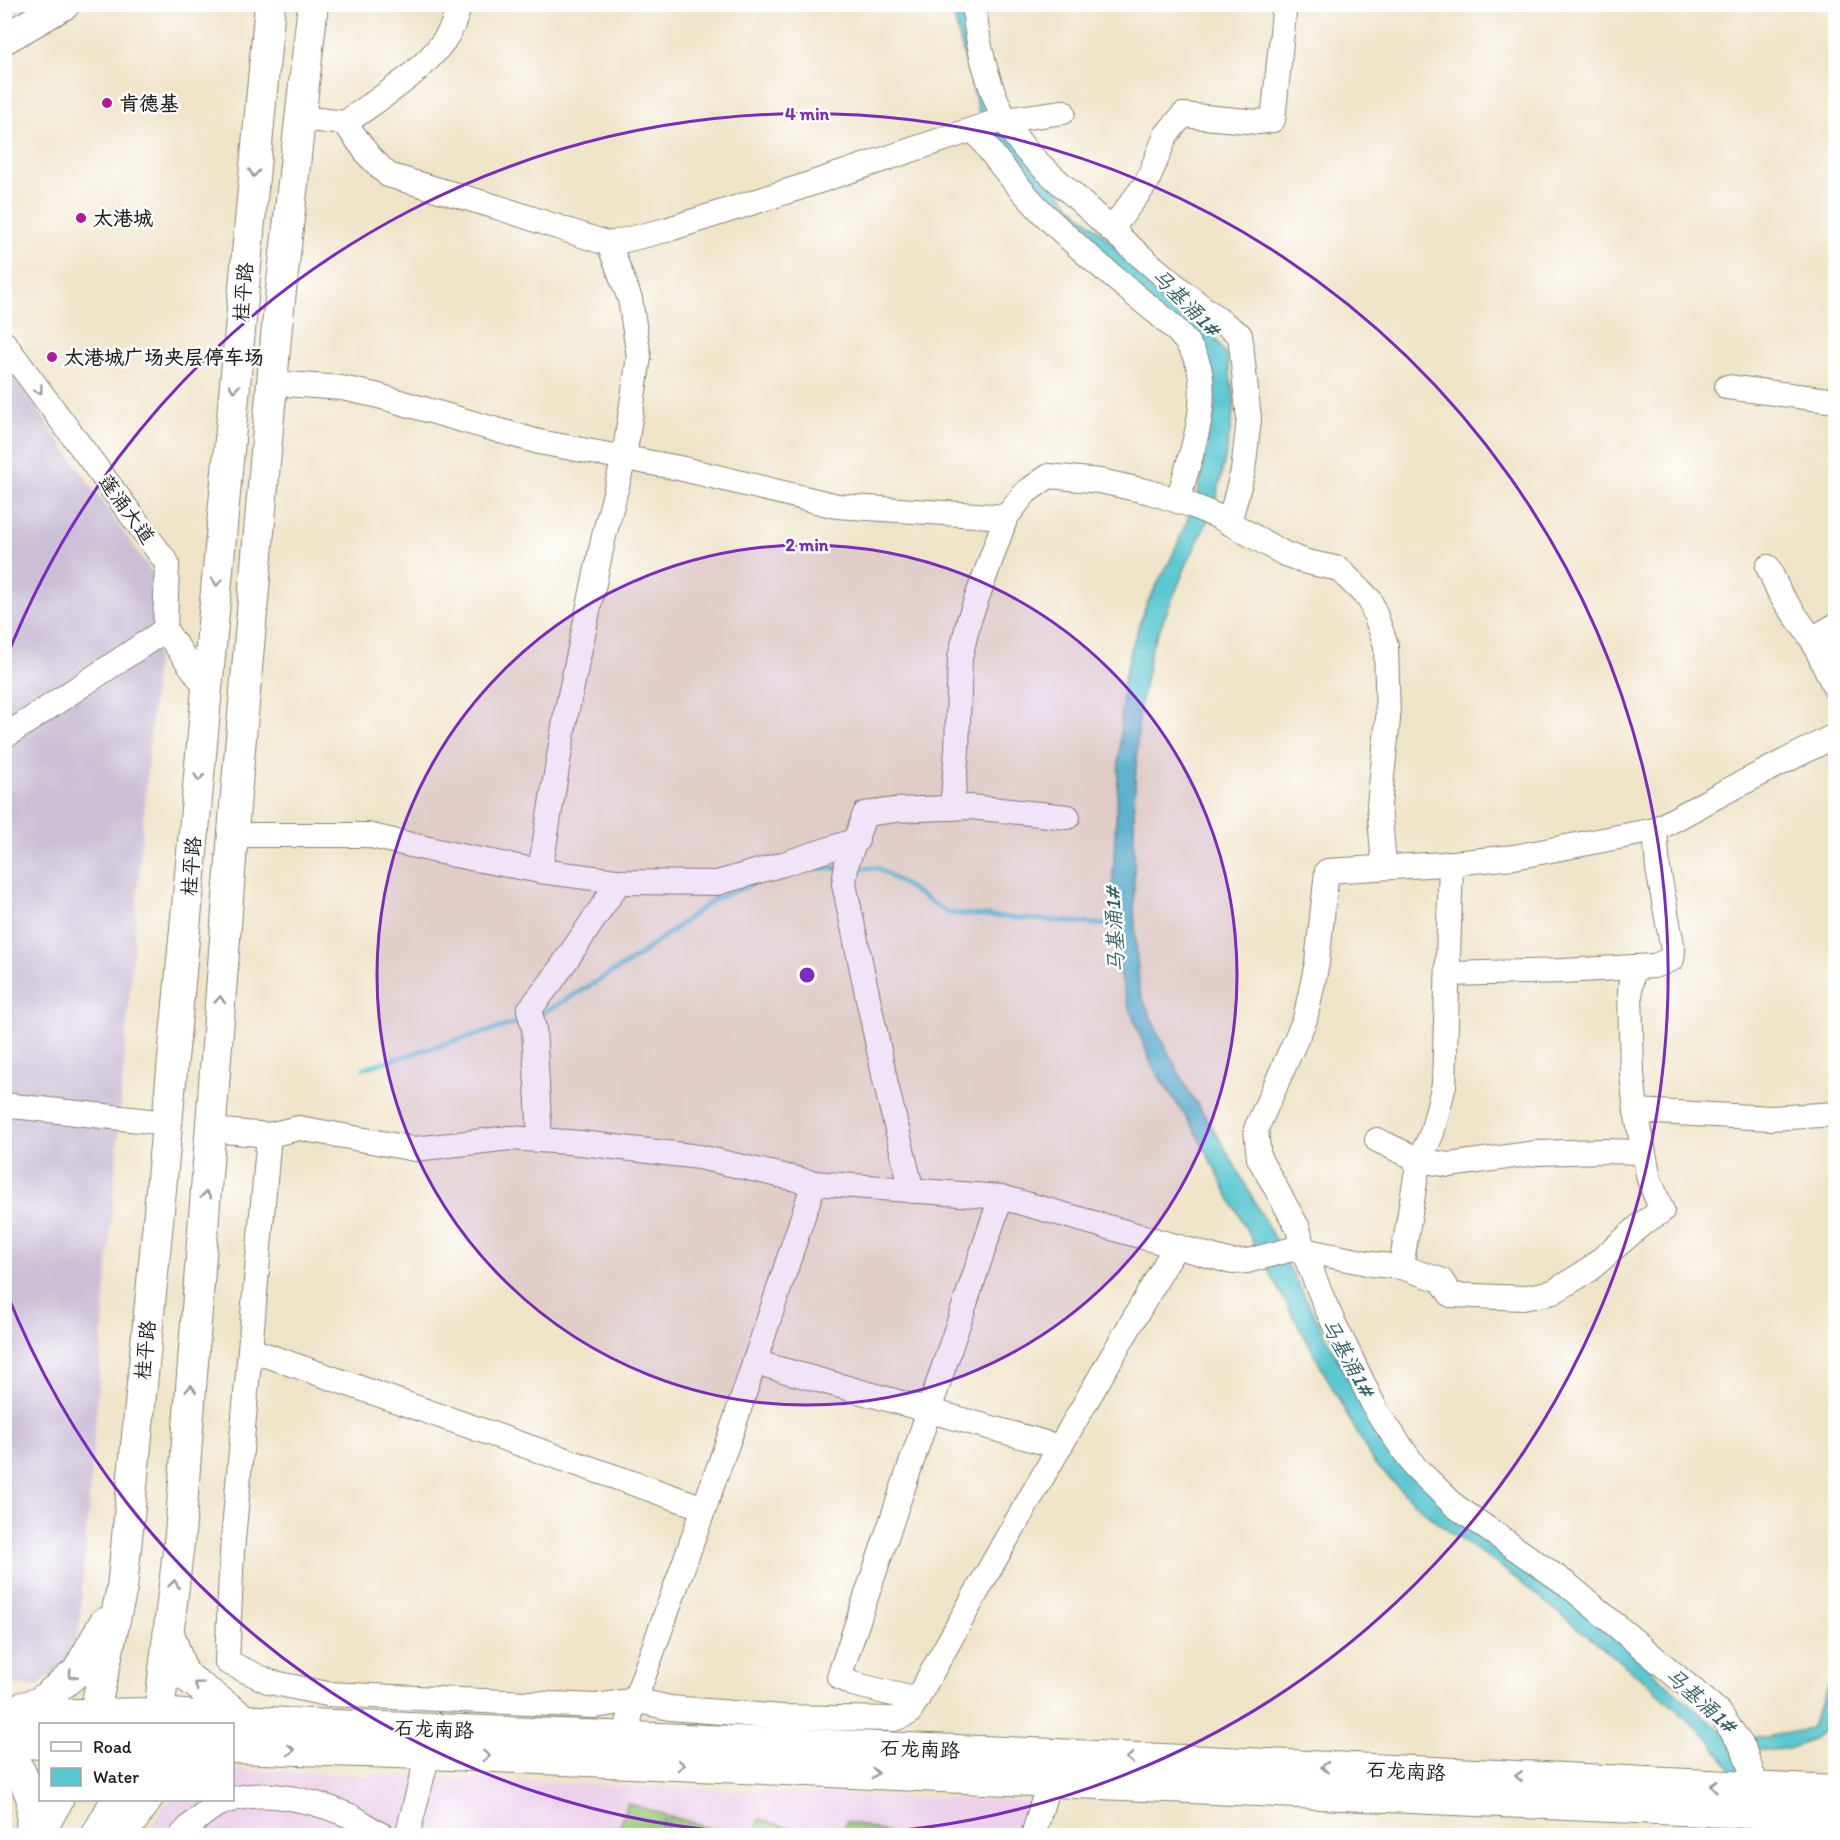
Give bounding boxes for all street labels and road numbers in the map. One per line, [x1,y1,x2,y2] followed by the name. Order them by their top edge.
[228,260,258,323] street label: 桂平路
[94,470,160,548] street label: 蓬涌大道
[176,834,206,897] street label: 桂平路
[130,1318,160,1381] street label: 桂平路
[394,1716,475,1742] street label: 石龙南路
[880,1736,961,1762] street label: 石龙南路
[1365,1757,1448,1785] street label: 石龙南路

